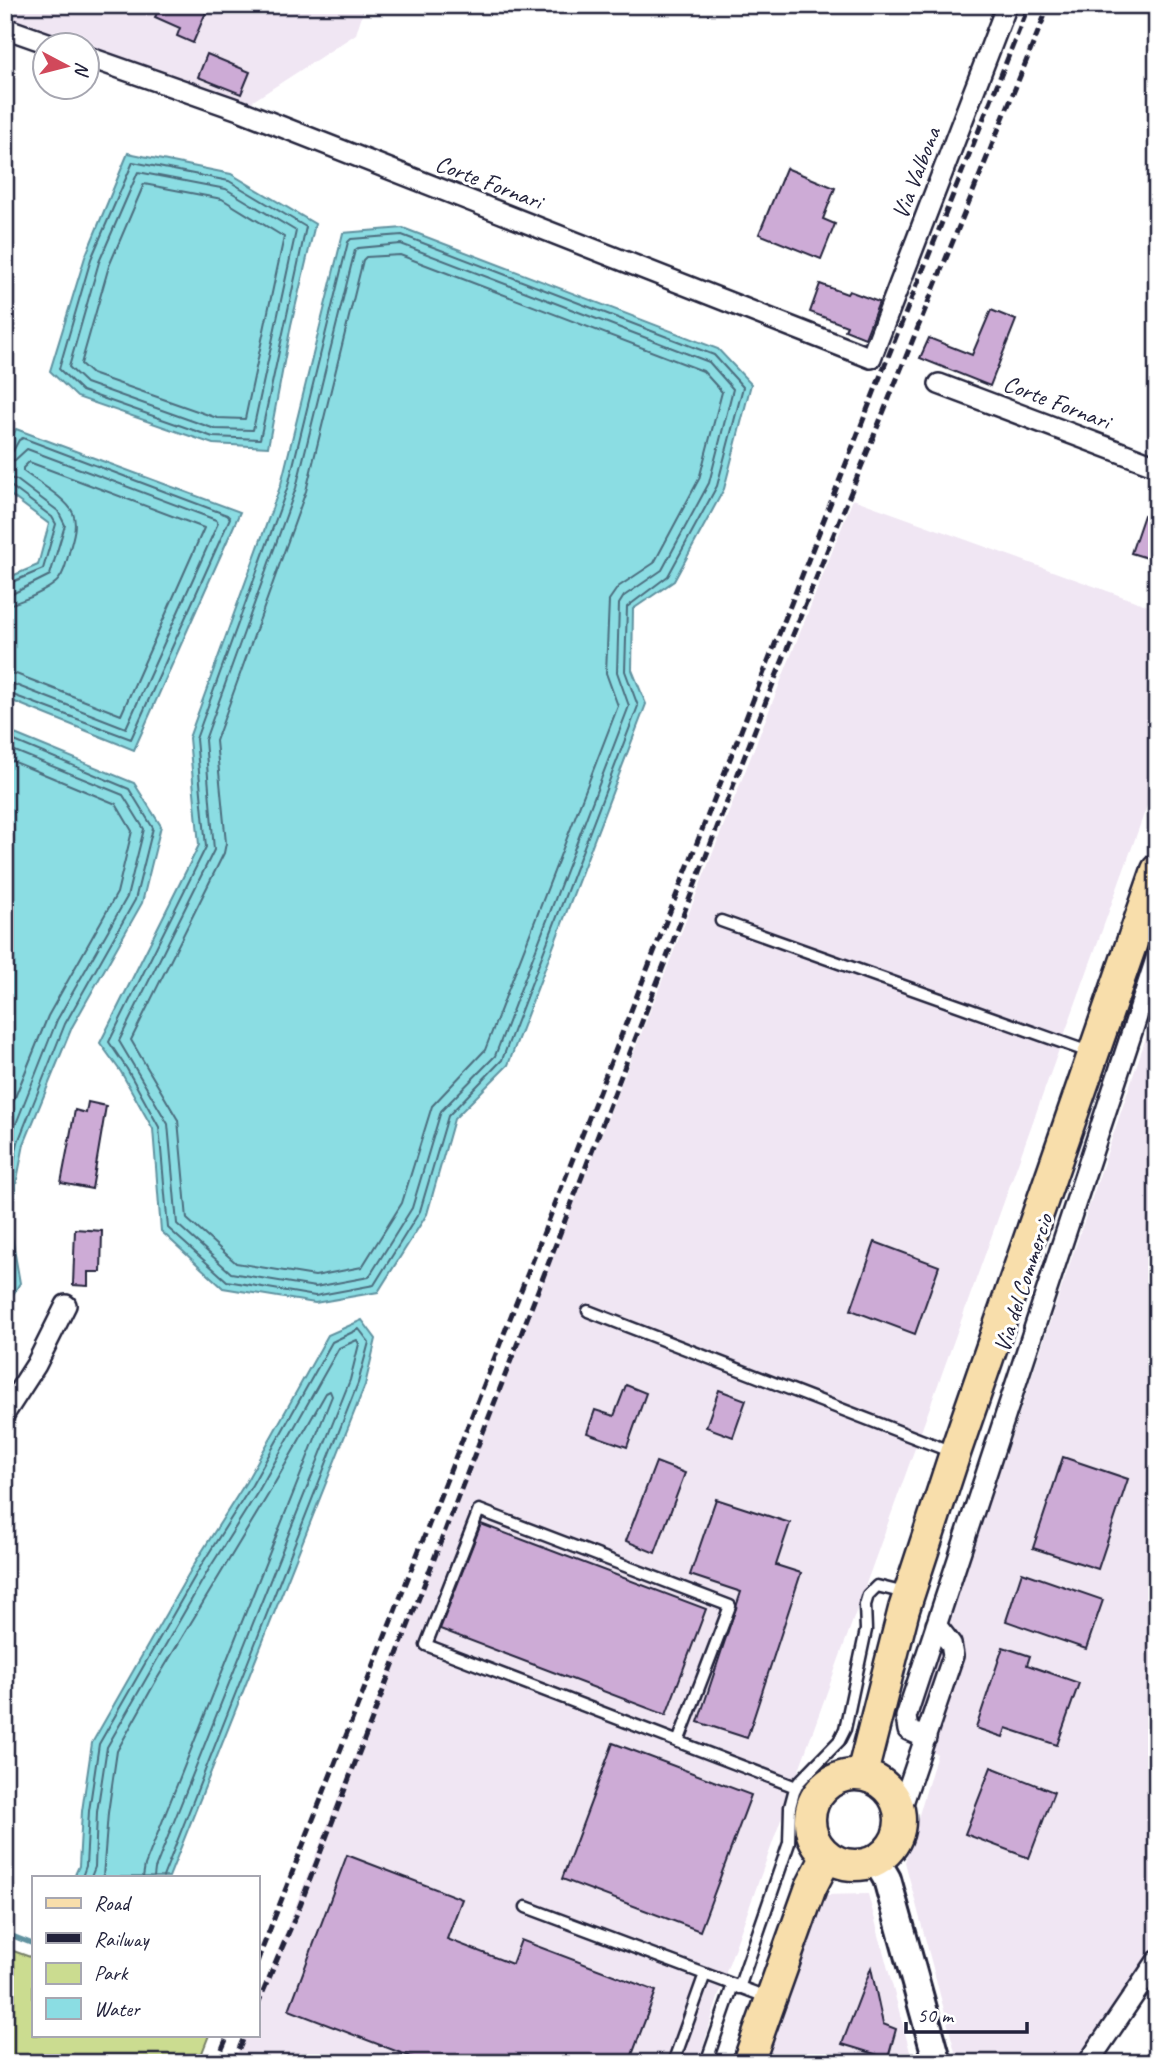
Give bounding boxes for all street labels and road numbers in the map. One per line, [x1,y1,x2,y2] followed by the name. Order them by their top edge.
[885,122,948,223] street label: Via Valbona
[431,148,549,217] street label: Corte Fornari
[999,368,1117,437] street label: Corte Fornari
[987,1209,1060,1356] street label: Via del Commercio

